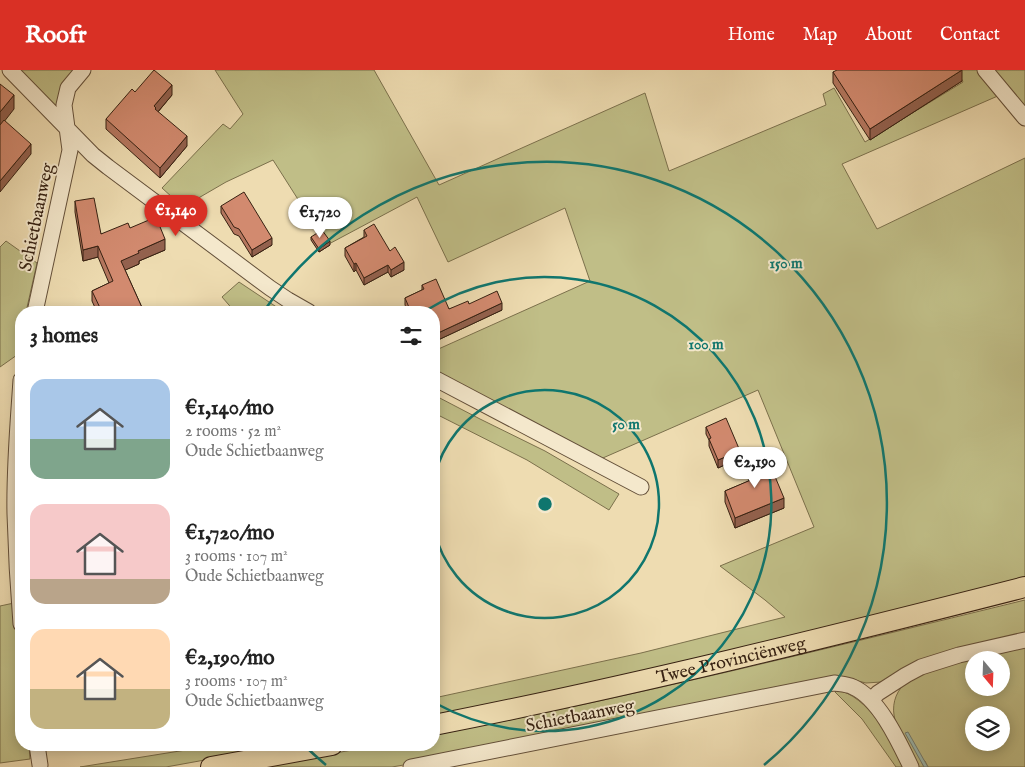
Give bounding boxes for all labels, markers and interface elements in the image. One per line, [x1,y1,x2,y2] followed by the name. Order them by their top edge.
[25,20,86,51] text: Roofr
[728,24,775,47] text: Home
[803,24,837,47] text: Map
[865,24,912,47] text: About
[940,24,1000,47] text: Contact
[15,161,60,274] street label: Schietbaanweg
[135,194,217,237] pin: €1,140
[279,196,361,239] pin: €1,720
[155,201,197,221] text: €1,140
[299,203,341,223] text: €1,720
[769,254,803,273] text: 150 m
[397,322,425,350] icon: filters
[30,323,98,350] text: 3 homes
[688,335,724,354] text: 100 m
[185,395,274,422] text: €1,140/mo
[70,399,130,459] icon: home
[612,415,640,434] text: 50 m
[185,422,281,442] text: 2 rooms · 52 m²
[185,442,324,462] text: Oude Schietbaanweg
[714,446,796,489] pin: €2,190
[734,453,776,473] text: €2,190
[536,495,554,513] centre of rings
[185,520,274,547] text: €1,720/mo
[70,524,130,584] icon: home
[185,547,288,567] text: 3 rooms · 107 m²
[185,567,324,587] text: Oude Schietbaanweg
[654,632,809,690] street label: Twee Provinciënweg
[185,645,275,672] text: €2,190/mo
[70,649,130,709] icon: home
[965,651,1010,696] north arrow
[965,651,1010,751] map controls
[185,672,288,692] text: 3 rooms · 107 m²
[185,692,324,712] text: Oude Schietbaanweg
[524,695,637,738] street label: Schietbaanweg
[965,706,1010,751] button: layers

